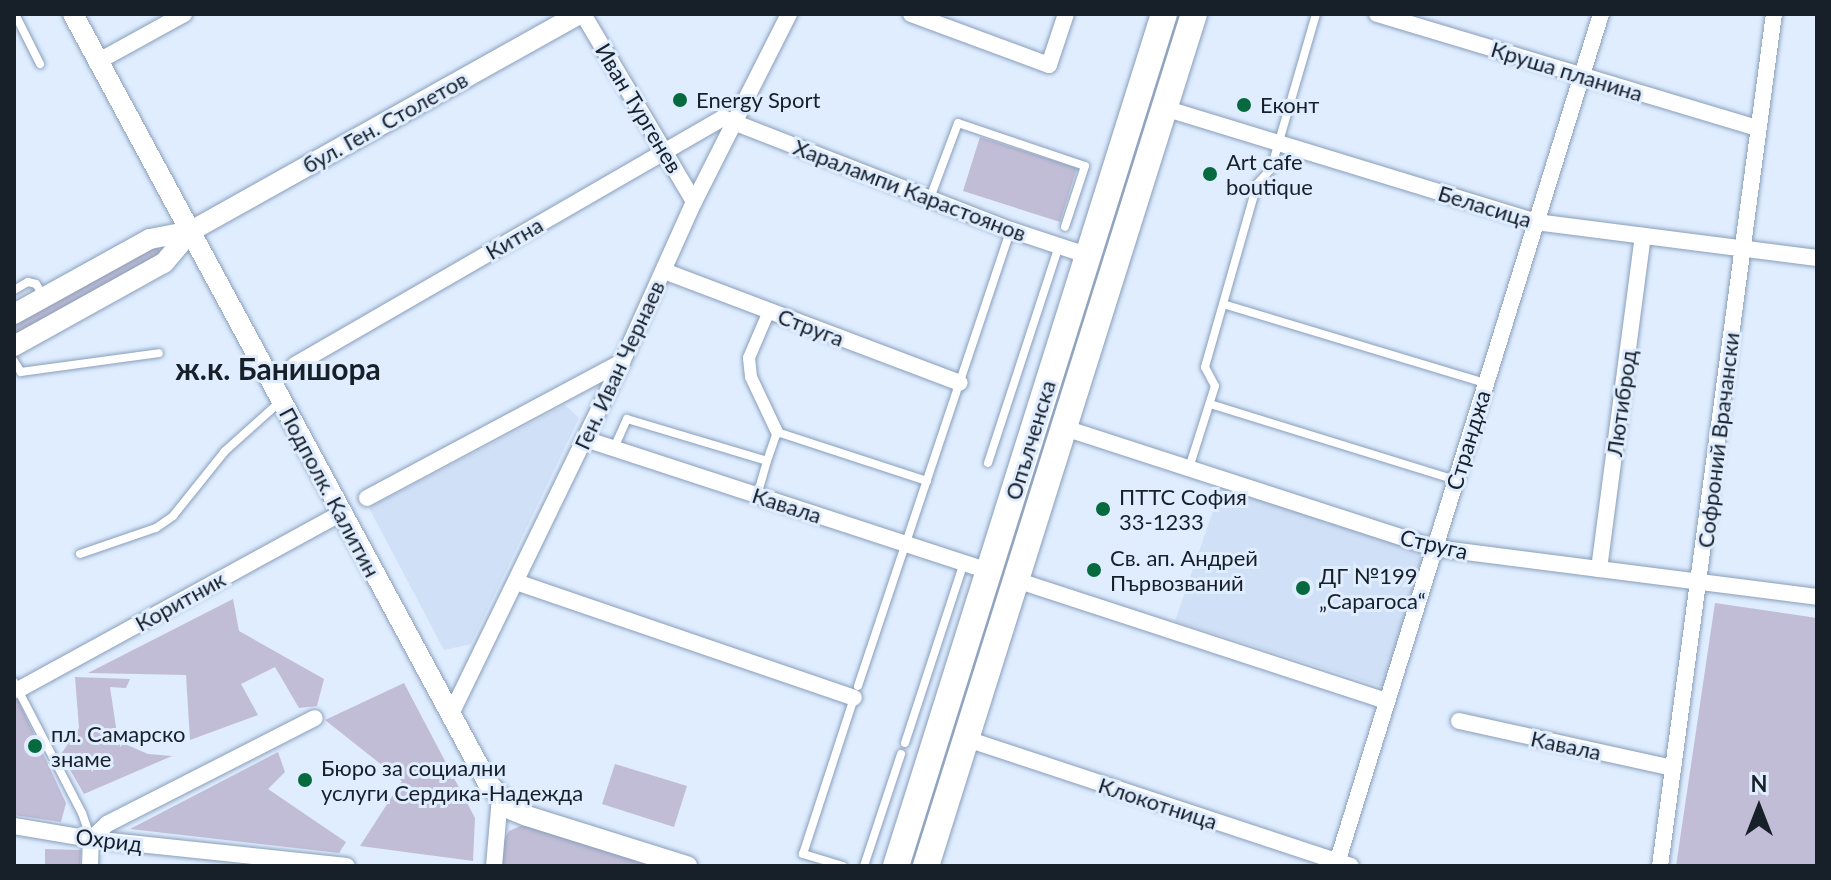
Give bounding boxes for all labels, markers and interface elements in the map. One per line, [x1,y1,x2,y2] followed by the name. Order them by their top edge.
[1488,35,1646,107] street label: Круша планина
[590,38,688,178] street label: Иван Тургенев
[298,66,472,178] street label: бул. Ген. Столетов
[696,87,821,113] place label: Energy Sport
[671,91,689,109] marker: Energy Sport
[1260,92,1319,118] place label: Еконт
[1235,96,1253,114] marker: Еконт
[790,133,1030,247] street label: Харалампи Карастоянов
[1226,148,1313,200] place label: Art cafe boutique
[1201,165,1219,183] marker: Art cafe boutique
[1435,179,1535,233] street label: Беласица
[481,211,547,265] street label: Китна
[568,276,670,454] street label: Ген. Иван Чернаев
[774,302,848,352] street label: Струга
[1692,331,1744,549] street label: Софроний Врачански
[1600,348,1642,458] street label: Лютиброд
[175,350,381,386] district label: ж.к. Банишора
[999,377,1061,503] street label: Опълченска
[1440,387,1496,493] street label: Странджа
[274,403,386,581] street label: Подполк. Калитин
[749,481,825,529] street label: Кавала
[1119,483,1247,534] place label: ПТТС София 33-1233
[1094,500,1112,518] marker: ПТТС София 33-1233
[1398,523,1470,565] street label: Струга
[1110,544,1258,596] place label: Св. ап. Андрей Първозваний
[1085,561,1103,579] marker: Св. ап. Андрей Първозваний
[1319,562,1426,614] place label: ДГ №199 „Сарагоса“
[130,565,230,637] street label: Коритник
[1294,579,1312,597] marker: ДГ №199 „Сарагоса“
[51,720,185,772] place label: пл. Самарско знаме
[1528,725,1604,765] street label: Кавала
[26,737,44,755] marker: пл. Самарско знаме
[321,754,583,806] place label: Бюро за социални услуги Сердика-Надежда
[1719,768,1799,848] north arrow
[1751,770,1767,797] text: N
[296,771,314,789] marker: Бюро за социални услуги Сердика-Надежда
[1095,771,1221,835] street label: Клокотница
[74,823,144,857] street label: Охрид

